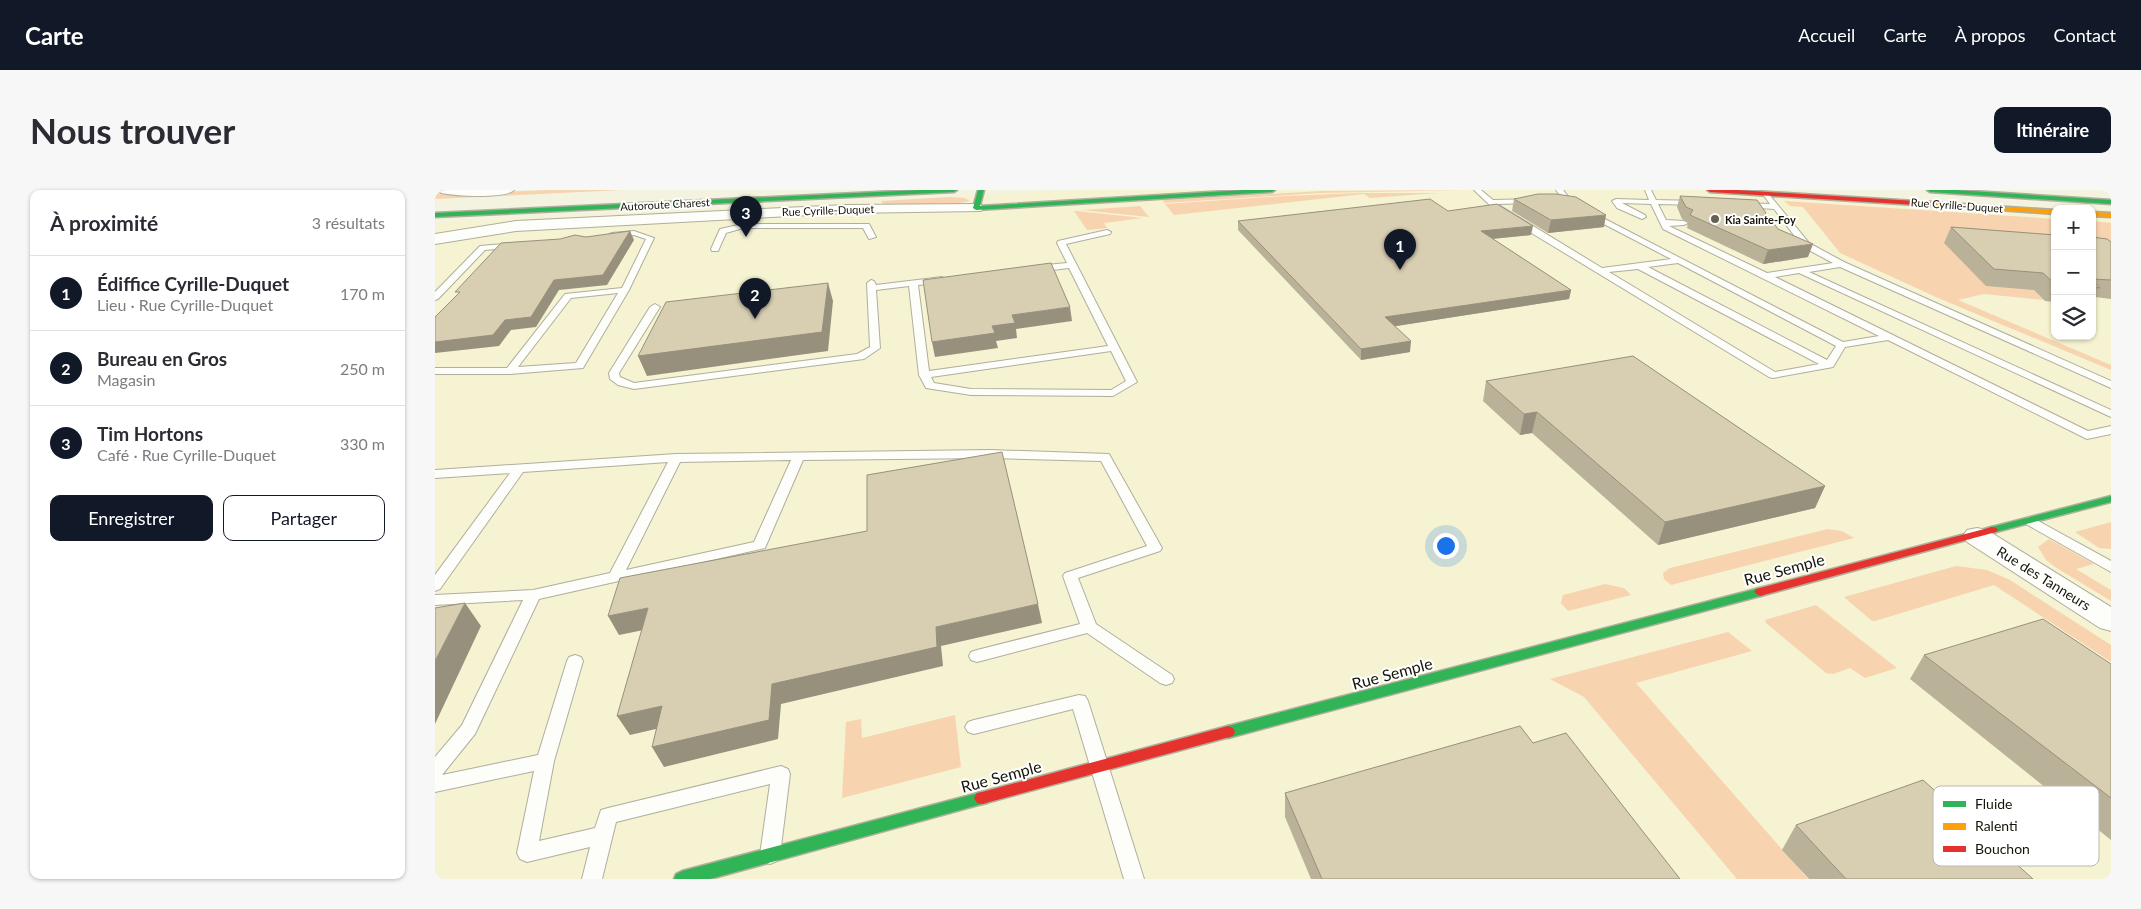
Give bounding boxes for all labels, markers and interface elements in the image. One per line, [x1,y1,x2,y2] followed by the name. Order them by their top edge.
[25,21,84,50] text: Carte
[1798,24,1855,46] text: Accueil
[1883,24,1927,46] text: Carte
[1955,24,2026,46] text: À propos
[2054,24,2116,46] text: Contact
[1994,107,2111,153] button: Itinéraire
[30,109,235,151] text: Nous trouver
[620,195,710,213] street label: Autoroute Charest
[1910,195,2004,215] street label: Rue Cyrille-Duquet
[730,196,762,237] pin: 3
[782,202,874,218] street label: Rue Cyrille-Duquet
[2051,205,2096,340] map controls
[2051,205,2096,250] button: +
[50,210,158,235] text: À proximité
[312,213,385,232] text: 3 résultats
[1709,213,1721,225] marker: Kia Sainte-Foy
[1725,213,1796,226] place label: Kia Sainte-Foy
[1384,229,1416,270] pin: 1
[2051,250,2096,295] button: −
[97,272,289,295] text: Édiffice Cyrille-Duquet
[739,278,771,319] pin: 2
[61,284,71,303] text: 1
[340,284,385,303] text: 170 m
[97,295,273,314] text: Lieu · Rue Cyrille-Duquet
[2051,295,2096,340] button: layers
[97,347,227,370] text: Bureau en Gros
[61,359,71,378] text: 2
[340,359,385,378] text: 250 m
[97,370,156,389] text: Magasin
[97,422,203,445] text: Tim Hortons
[61,434,71,453] text: 3
[340,434,385,453] text: 330 m
[97,445,276,464] text: Café · Rue Cyrille-Duquet
[50,495,213,541] button: Enregistrer
[223,495,385,541] button: Partager
[1433,533,1459,559] your location
[1994,542,2094,614] street label: Rue des Tanneurs
[1742,549,1826,589] street label: Rue Semple
[1350,653,1434,693] street label: Rue Semple
[959,756,1043,796] street label: Rue Semple
[1933,786,2099,866] legend
[1975,795,2013,812] text: Fluide
[1975,817,2018,834] text: Ralenti
[1975,840,2030,857] text: Bouchon

